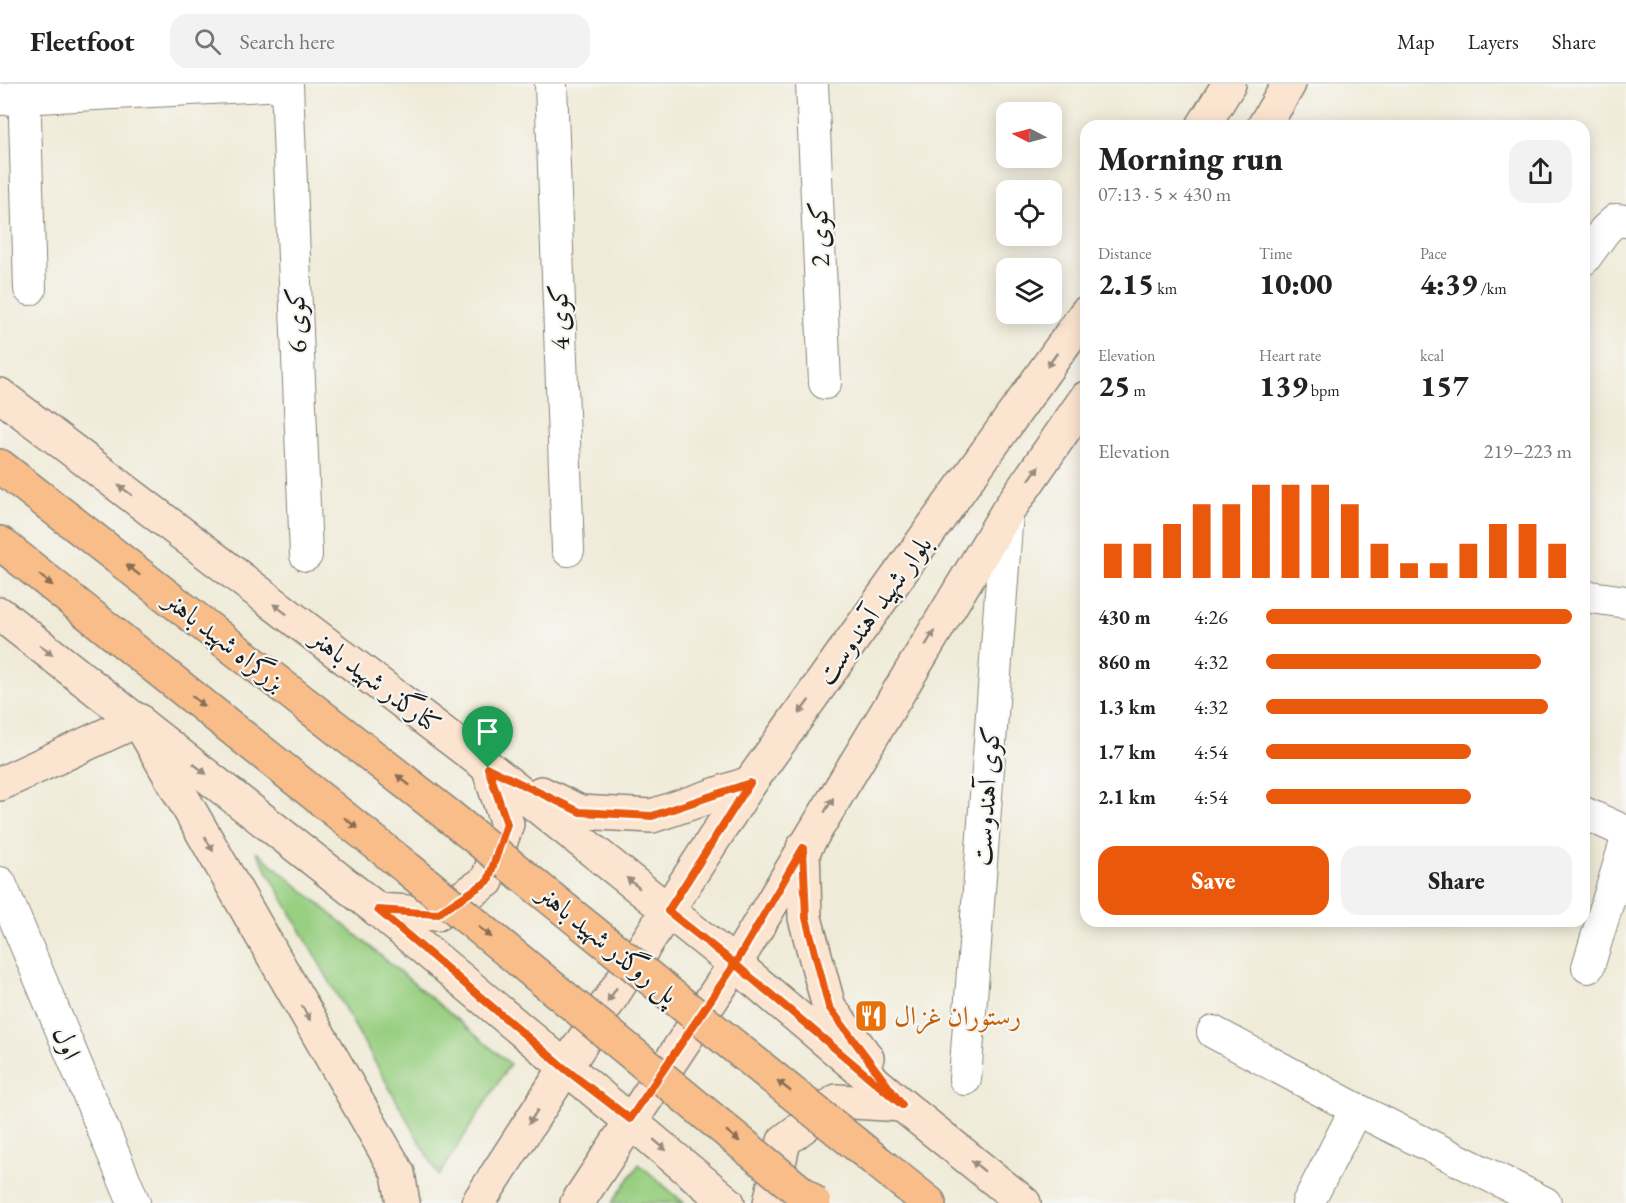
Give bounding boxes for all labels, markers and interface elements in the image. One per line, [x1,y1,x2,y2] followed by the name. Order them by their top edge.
[170,14,590,68] search box
[30,23,134,59] text: Fleetfoot
[191,25,224,58] icon: search
[239,27,335,56] text: Search here
[1397,28,1435,55] text: Map
[1468,28,1519,55] text: Layers
[1552,28,1596,55] text: Share
[996,102,1062,168] north arrow
[996,102,1062,324] map controls
[1098,137,1283,180] text: Morning run
[1509,140,1572,203] button: share
[996,180,1062,246] button: locate
[1098,181,1231,207] text: 07:13 · 5 × 430 m
[800,200,837,268] street label: کوی 2
[1098,243,1151,264] text: Distance
[1259,243,1292,264] text: Time
[1420,243,1447,264] text: Pace
[996,258,1062,324] button: layers
[1098,264,1154,303] text: 2.15
[1259,264,1332,303] text: 10:00
[1420,264,1477,303] text: 4:39
[1154,278,1177,299] text: km
[1477,278,1507,299] text: /km
[540,283,577,351] street label: کوی 4
[277,286,314,354] street label: کوی 6
[1098,345,1156,366] text: Elevation
[1259,345,1321,366] text: Heart rate
[1420,345,1444,366] text: kcal
[1046,352,1058,368] one-way arrow
[1098,366,1130,405] text: 25
[1259,366,1308,405] text: 139
[1420,366,1469,405] text: 157
[1130,380,1146,401] text: m
[1308,380,1340,401] text: bpm
[1098,438,1170,464] text: Elevation
[1484,438,1572,464] text: 219–223 m
[1028,466,1040,482] one-way arrow
[117,484,133,497] one-way arrow
[808,528,940,691] street label: بلوار شهید آهندوست
[126,564,141,576] one-way arrow
[38,573,54,586] one-way arrow
[155,581,293,699] street label: بزرگراه شهید باهنر
[272,602,288,615] one-way arrow
[1098,604,1151,630] text: 430 m
[1194,604,1228,630] text: 4:26
[302,618,449,741] street label: کنارگذر شهید باهنر
[925,630,936,646] one-way arrow
[39,643,54,655] one-way arrow
[1098,649,1151,675] text: 860 m
[1194,649,1228,675] text: 4:32
[1098,694,1156,720] text: 1.3 km
[1194,694,1228,720] text: 4:32
[190,695,206,708] one-way arrow
[798,698,810,714] one-way arrow
[462,706,513,768] pin
[471,715,504,748] icon: arrive
[963,725,1008,867] street label: کوی آهندوست
[1098,739,1156,765] text: 1.7 km
[1194,739,1228,765] text: 4:54
[192,763,208,776] one-way arrow
[395,773,411,786] one-way arrow
[1098,784,1156,810] text: 2.1 km
[1194,784,1228,810] text: 4:54
[823,797,834,813] one-way arrow
[343,816,358,829] one-way arrow
[204,836,214,853] one-way arrow
[1098,846,1329,915] button: Save
[1341,846,1572,915] button: Share
[527,873,688,1014] street label: پل روگذر شهید باهنر
[625,878,640,890] one-way arrow
[477,925,492,938] one-way arrow
[607,987,618,1003] one-way arrow
[853,998,889,1034] restaurant icon: رستوران غزال
[894,998,1021,1035] place label: رستوران غزال
[301,1005,311,1022] one-way arrow
[45,1021,90,1065] street label: اول
[776,1080,792,1093] one-way arrow
[527,1109,539,1125] one-way arrow
[725,1129,740,1142] one-way arrow
[652,1138,667,1151] one-way arrow
[971,1161,986,1173] one-way arrow

